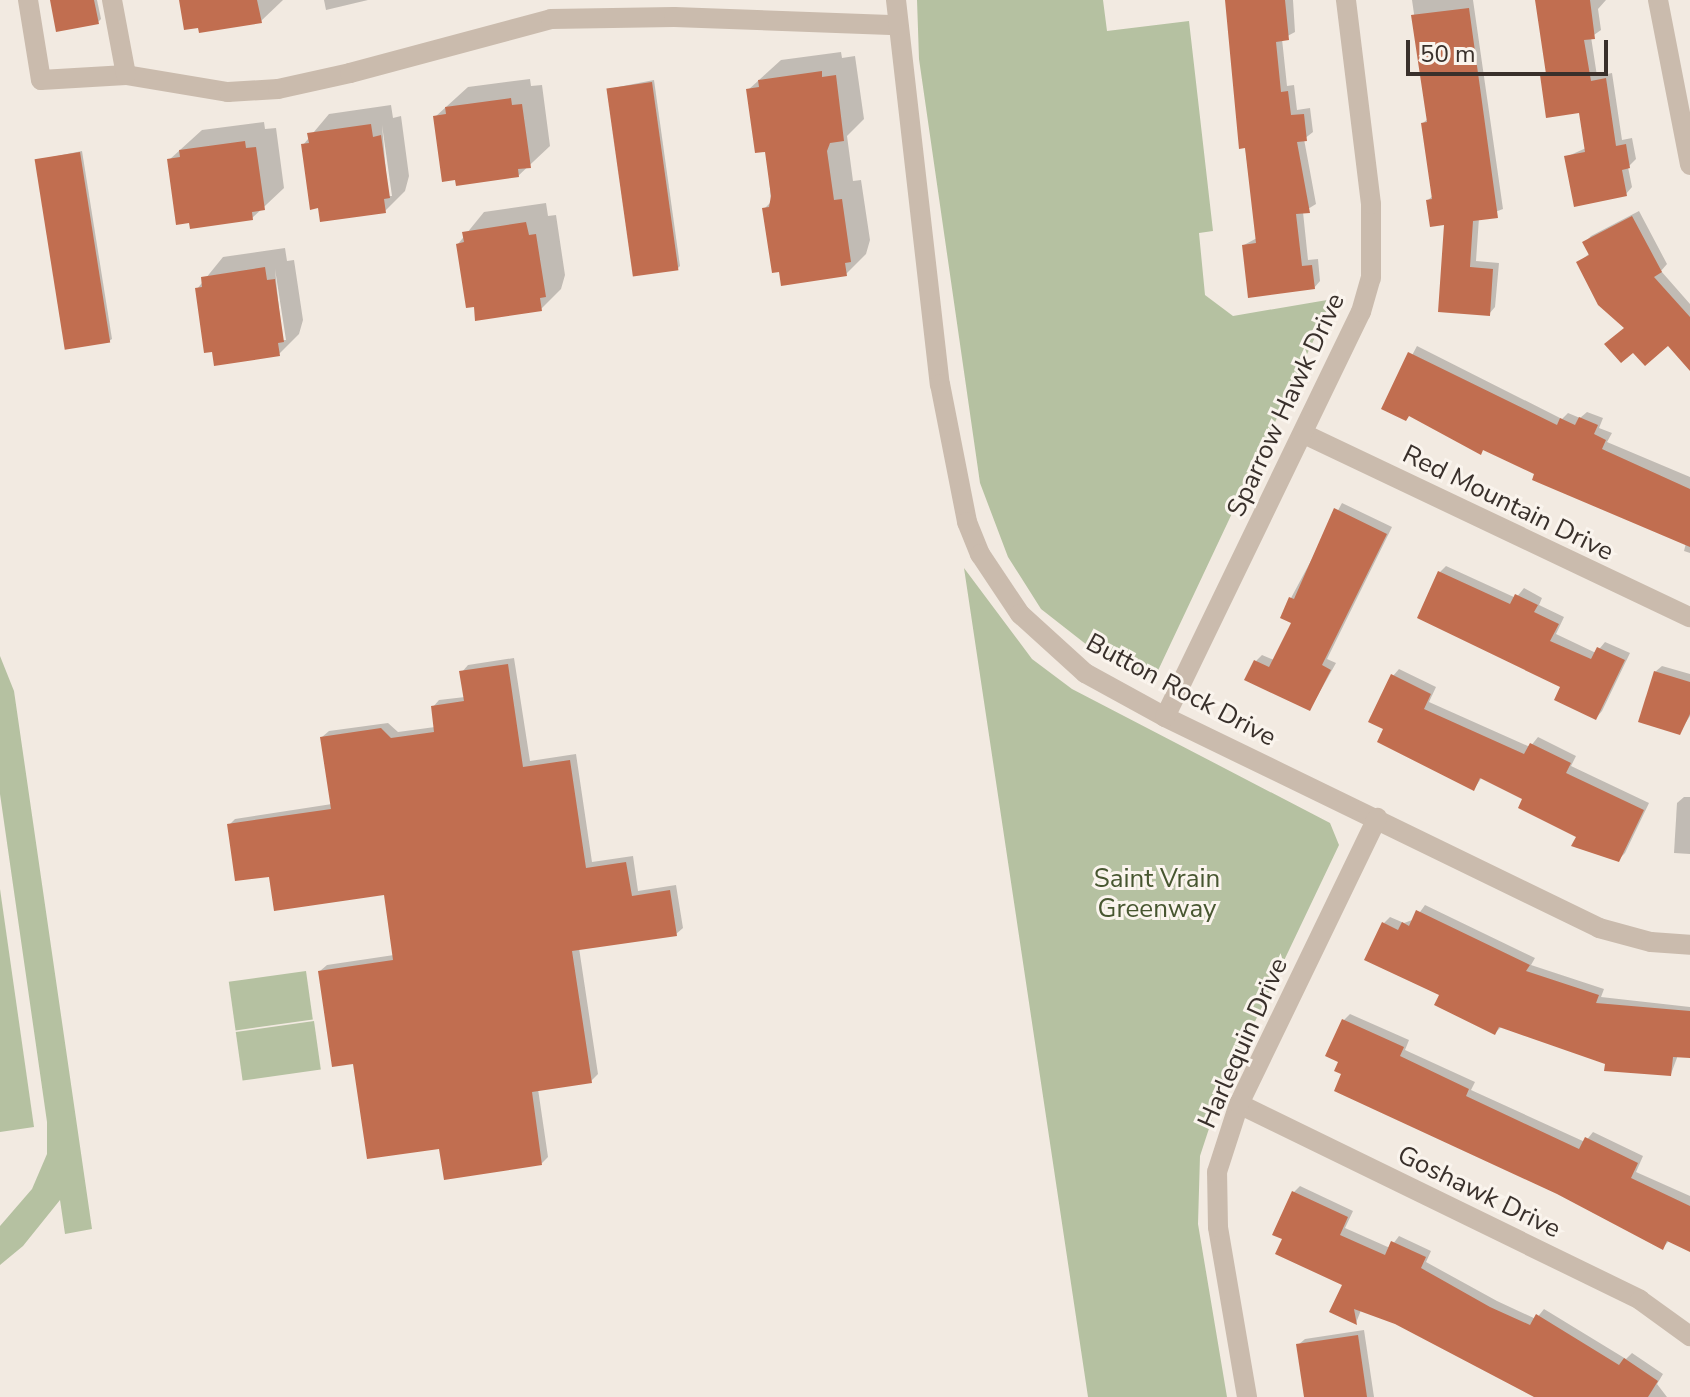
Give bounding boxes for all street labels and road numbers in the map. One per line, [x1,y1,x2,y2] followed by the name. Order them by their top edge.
[1221,288,1351,522] street label: Sparrow Hawk Drive
[1397,438,1619,568] street label: Red Mountain Drive
[1081,627,1281,753] street label: Button Rock Drive
[1191,953,1295,1133] street label: Harlequin Drive
[1392,1139,1566,1245] street label: Goshawk Drive

